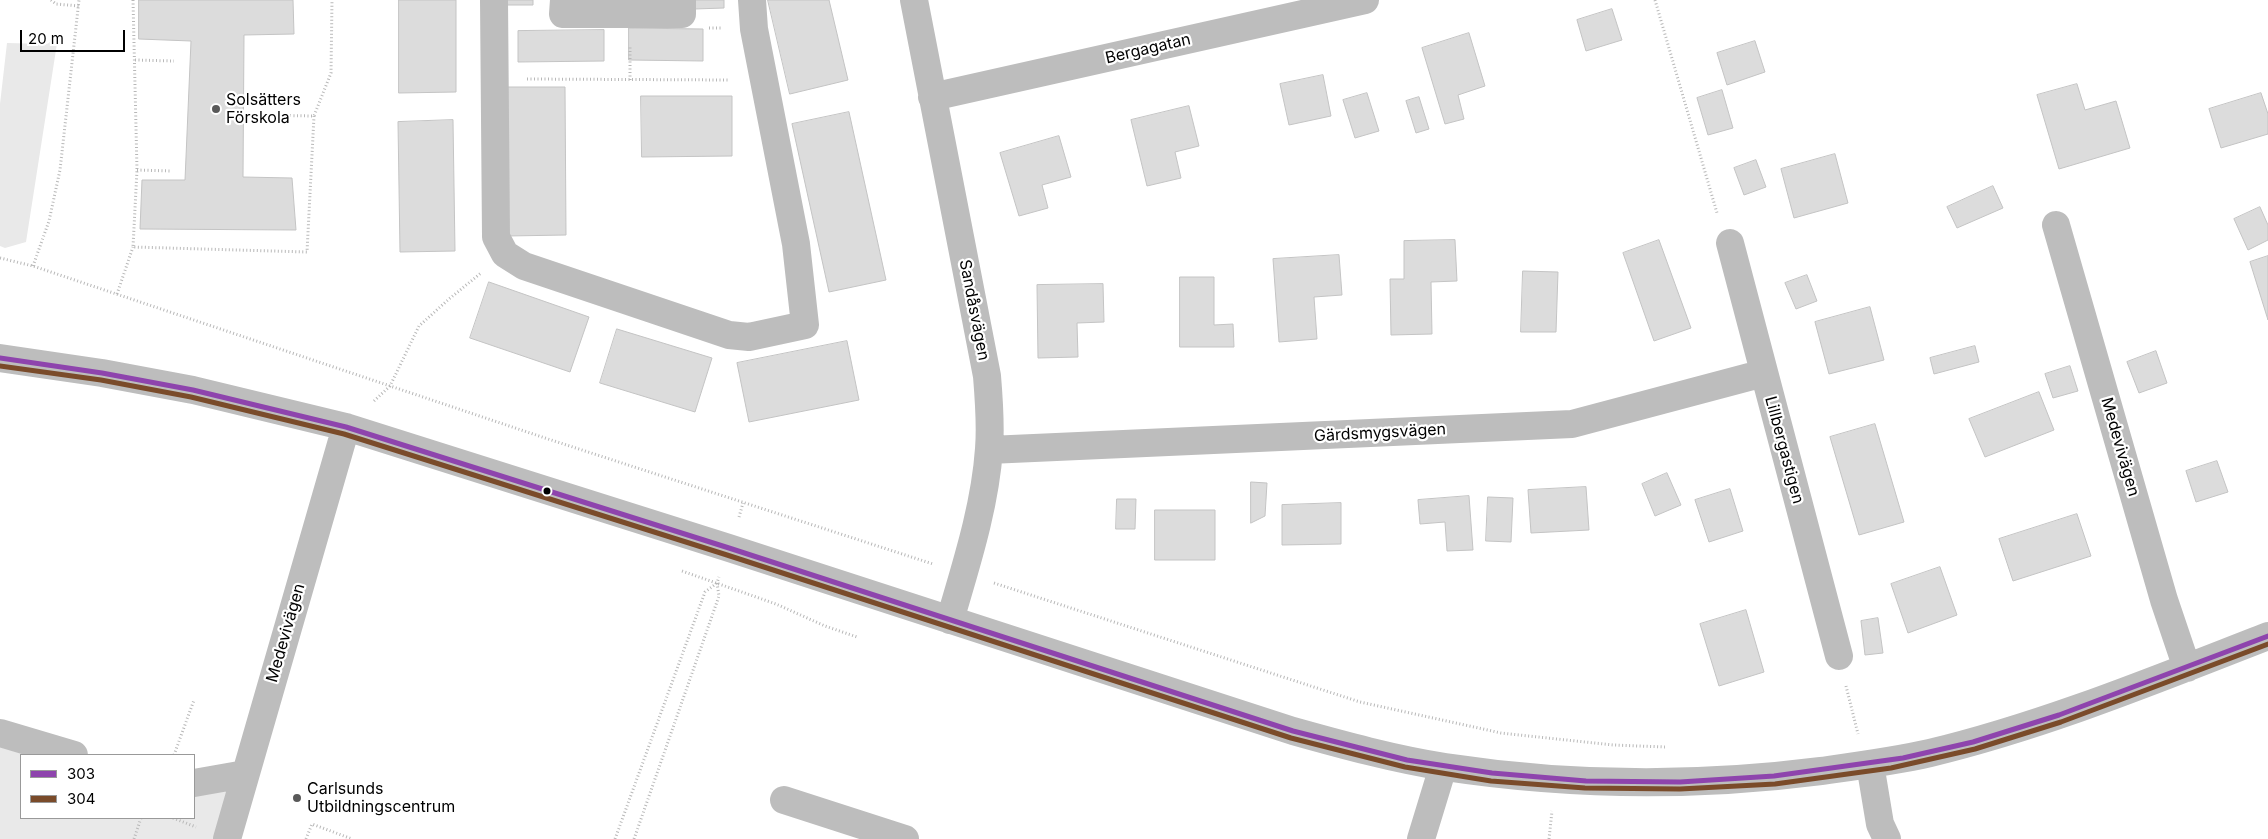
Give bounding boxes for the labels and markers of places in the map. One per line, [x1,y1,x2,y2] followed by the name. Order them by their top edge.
[226,90,301,128] place label: Solsätters Förskola
[210,103,222,115] marker: Solsätters Förskola
[542,486,552,496] unlabelled marker
[307,779,455,817] place label: Carlsunds Utbildningscentrum
[291,792,303,804] marker: Carlsunds Utbildningscentrum

